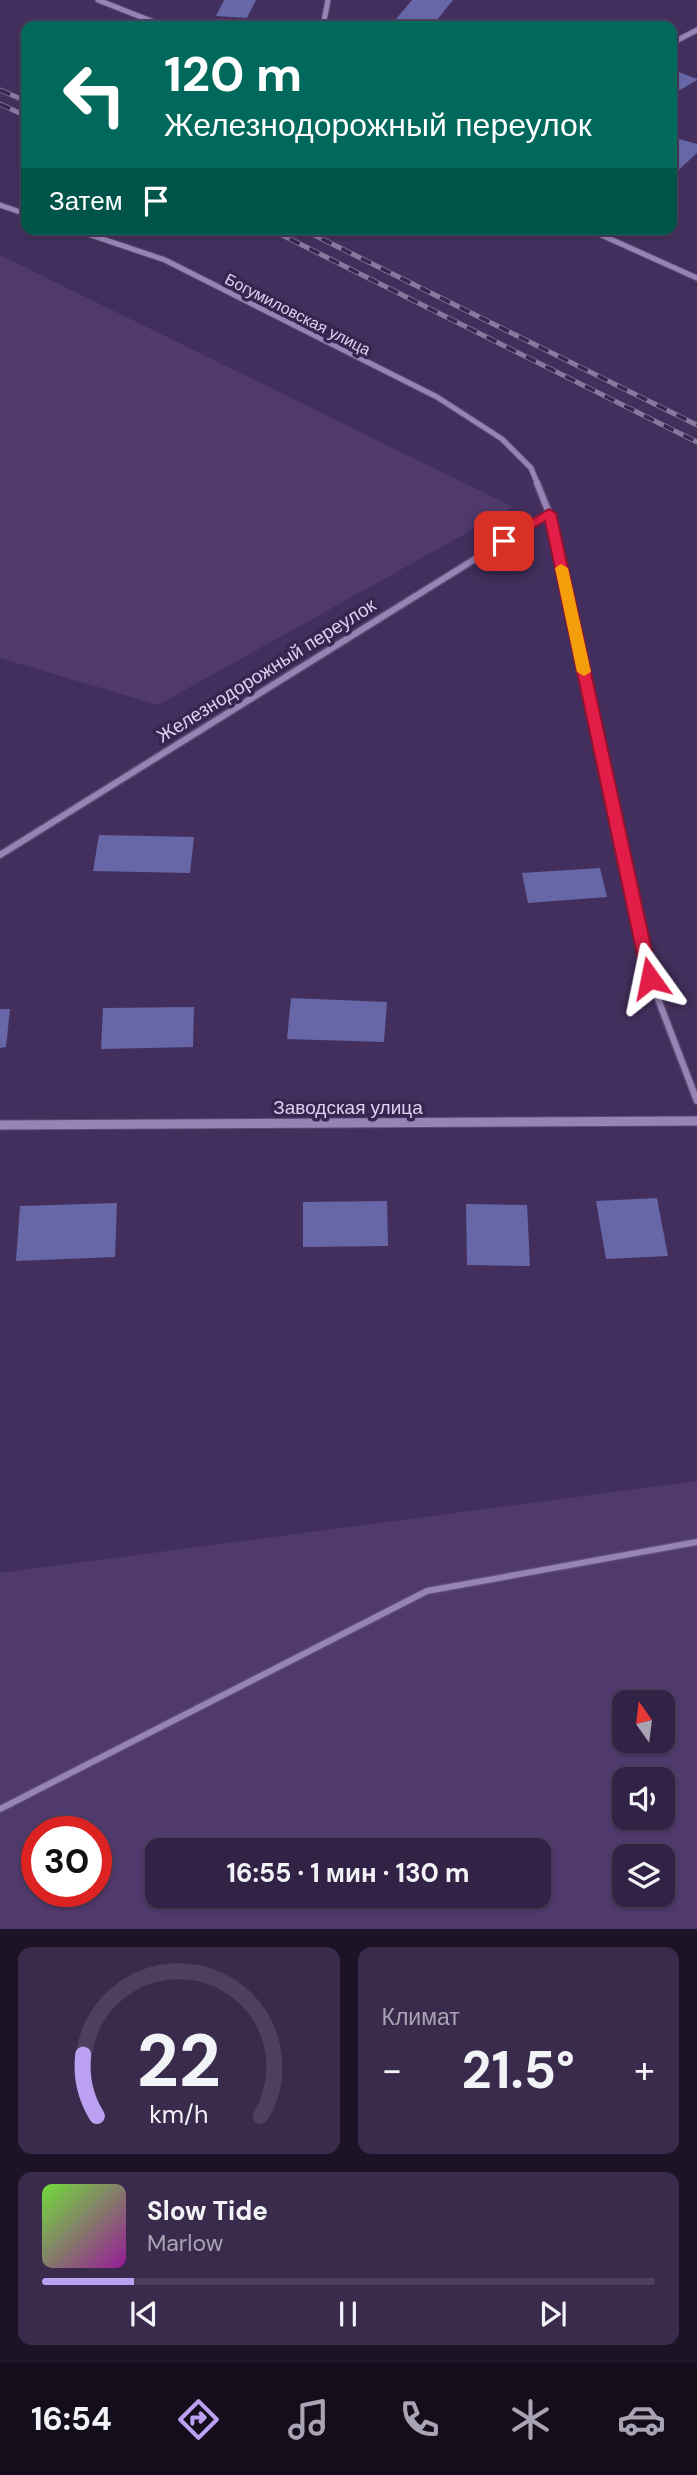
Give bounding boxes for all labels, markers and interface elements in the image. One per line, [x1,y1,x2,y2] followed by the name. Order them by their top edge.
[164,42,302,106] text: 120 m
[49,49,140,140] icon: left
[164,104,592,146] text: Железнодорожный переулок
[137,182,175,220] icon: arrive
[49,184,123,218] text: Затем
[221,269,374,360] street label: Богумиловская улица
[474,511,534,571] pin
[485,522,523,560] icon: arrive
[152,592,381,748] street label: Железнодорожный переулок
[613,941,687,1015] position arrow
[273,1095,423,1120] street label: Заводская улица
[612,1690,676,1754] north arrow
[612,1690,675,1907] map controls
[612,1767,675,1830] button: sound
[21,1816,112,1907] speed limit sign: 30
[612,1844,675,1907] button: layers
[227,1856,469,1890] text: 16:55 · 1 мин · 130 m
[382,2002,460,2032] text: Климат
[137,2015,221,2110] text: 22
[462,2036,575,2104] text: 21.5°
[382,2045,402,2095] text: −
[634,2045,655,2095] text: +
[149,2098,208,2131] text: km/h
[147,2194,268,2228] text: Slow Tide
[147,2228,223,2258] text: Marlow
[125,2295,163,2333] icon: previous
[329,2295,367,2333] icon: pause
[534,2295,572,2333] icon: next
[174,2395,223,2444] icon: directions
[284,2395,333,2444] icon: music
[395,2395,444,2444] icon: phone
[506,2395,555,2444] icon: climate
[617,2395,666,2444] icon: car
[31,2398,112,2440] text: 16:54

